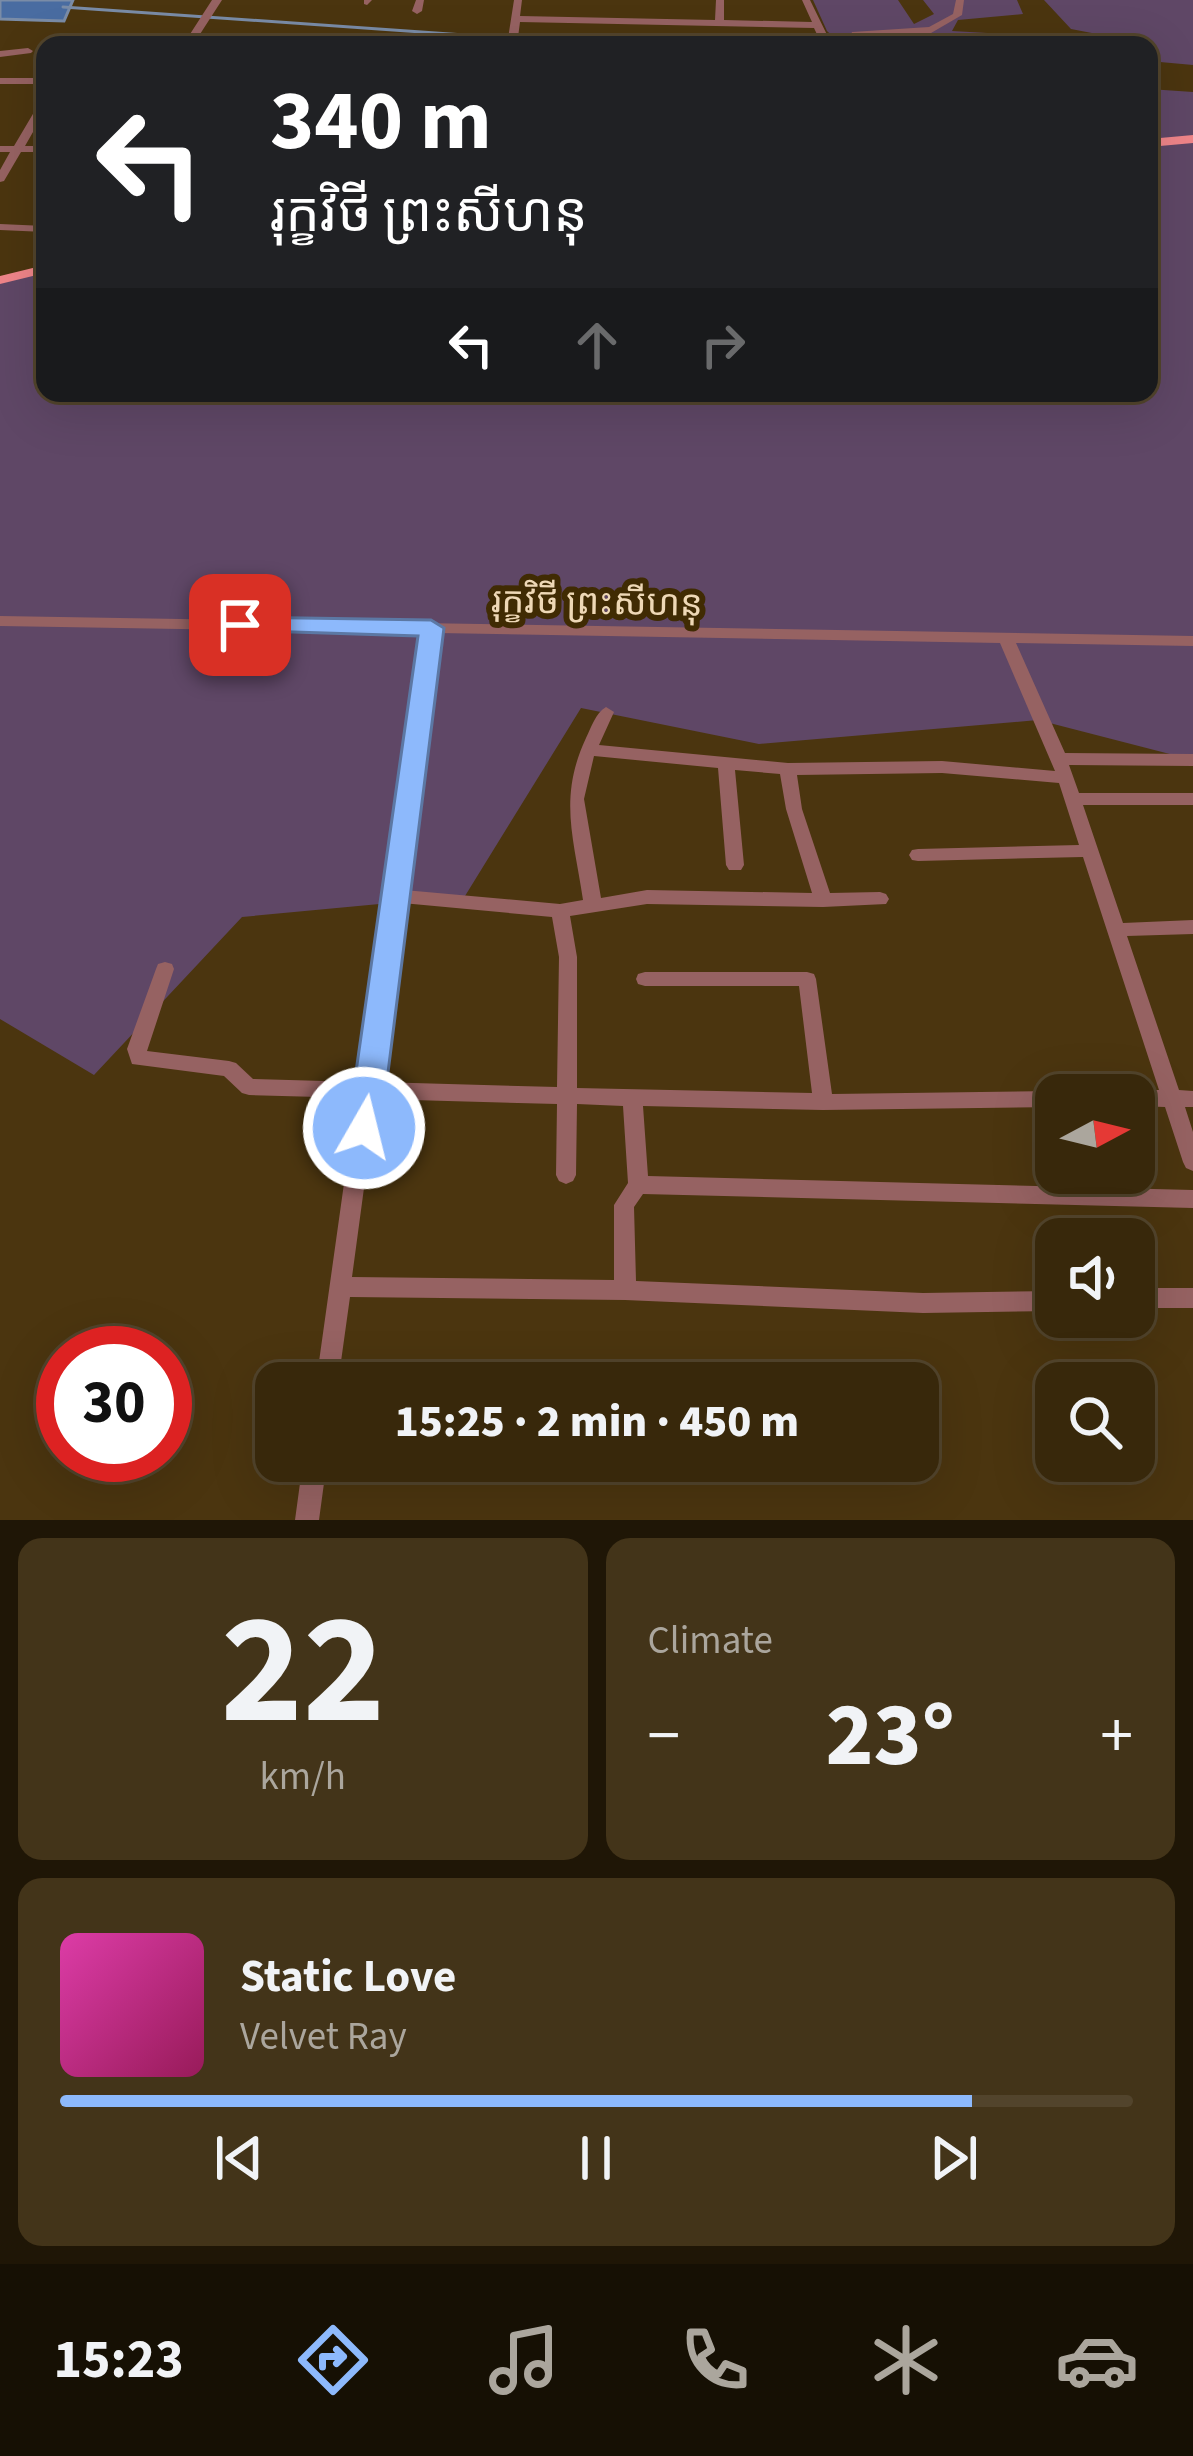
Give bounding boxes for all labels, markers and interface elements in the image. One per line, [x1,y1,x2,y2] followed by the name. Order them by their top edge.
[270,62,492,182] text: 340 m
[72,84,228,240] icon: left
[270,176,588,253] text: រុក្ខវិថី ព្រះសីហនុ
[438,312,504,378] icon: left
[564,312,630,378] icon: ahead
[690,312,756,378] icon: right
[189,574,291,676] pin
[491,575,703,630] street label: រុក្ខវិថី ព្រះសីហនុ
[207,592,273,658] icon: arrive
[301,1065,427,1191] position arrow
[1035,1074,1155,1194] north arrow
[1035,1074,1155,1482] map controls
[1035,1218,1155,1338] button: sound
[36,1326,192,1482] speed limit sign: 30
[1035,1362,1155,1482] button: search
[395,1390,799,1454] text: 15:25 · 2 min · 450 m
[220,1560,385,1782] text: 22
[648,1613,773,1669] text: Climate
[825,1672,955,1800] text: 23°
[648,1689,680,1783] text: −
[1100,1689,1133,1783] text: +
[259,1749,346,1805] text: km/h
[240,1945,456,2009] text: Static Love
[240,2009,407,2065] text: Velvet Ray
[206,2125,272,2191] icon: previous
[563,2125,629,2191] icon: pause
[921,2125,987,2191] icon: next
[291,2318,375,2402] icon: directions
[482,2318,566,2402] icon: music
[673,2318,757,2402] icon: phone
[864,2318,948,2402] icon: climate
[1055,2318,1139,2402] icon: car
[54,2322,184,2399] text: 15:23

